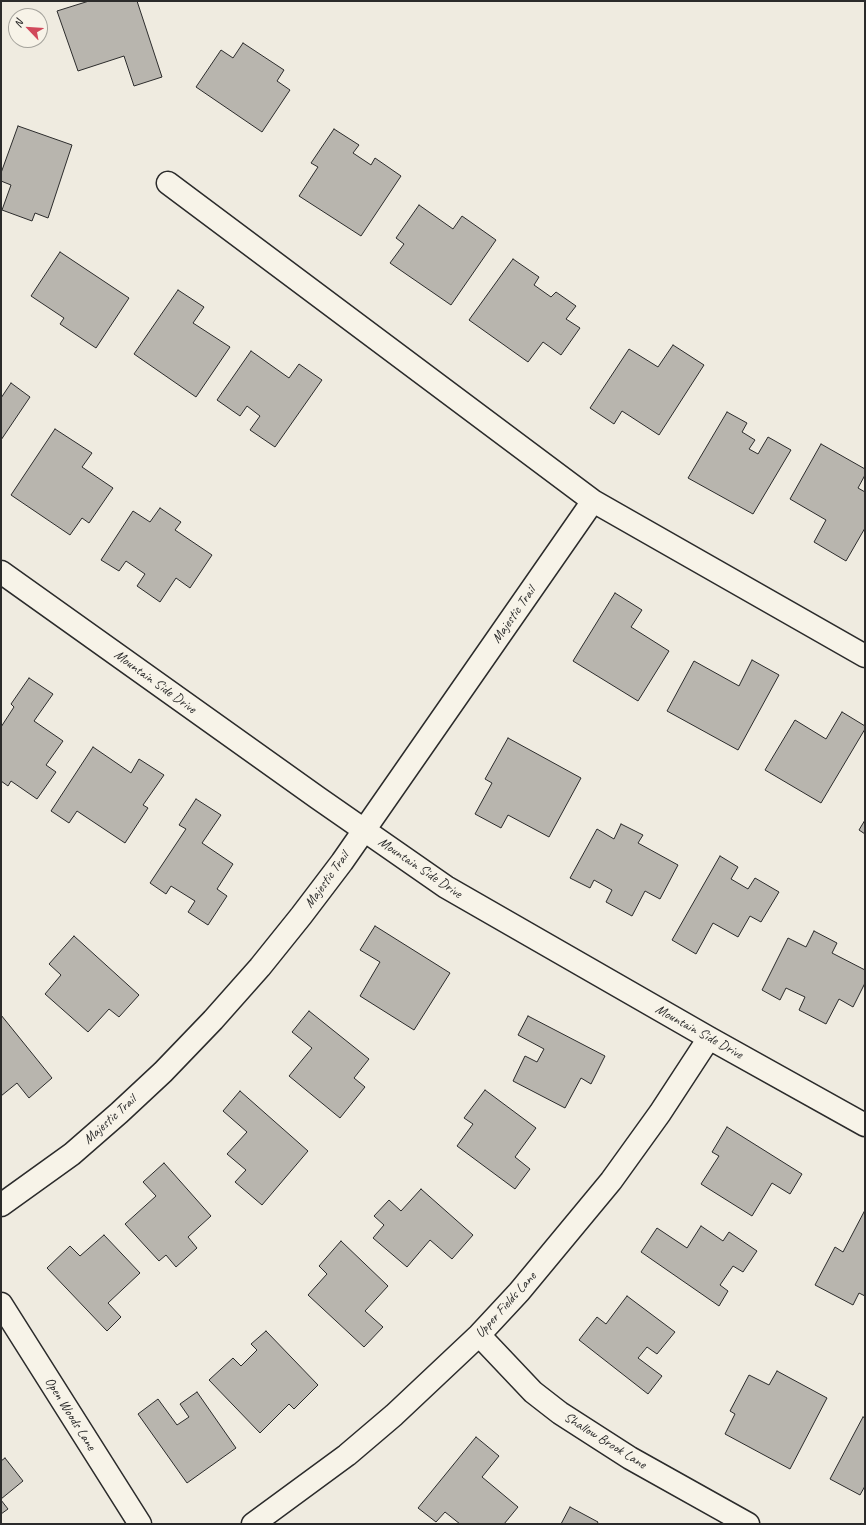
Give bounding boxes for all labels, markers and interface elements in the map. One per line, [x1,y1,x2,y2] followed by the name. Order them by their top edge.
[8,8,48,48] north arrow
[10,17,26,29] text: N
[488,583,540,647] street label: Majestic Trail
[111,647,199,717] street label: Mountain Side Drive
[375,834,465,902] street label: Mountain Side Drive
[301,849,353,911] street label: Majestic Trail
[652,1001,746,1063] street label: Mountain Side Drive
[80,1092,140,1148] street label: Majestic Trail
[472,1269,540,1341] street label: Upper Fields Lane
[41,1374,99,1454] street label: Open Woods Lane
[561,1409,649,1473] street label: Shallow Brook Lane

